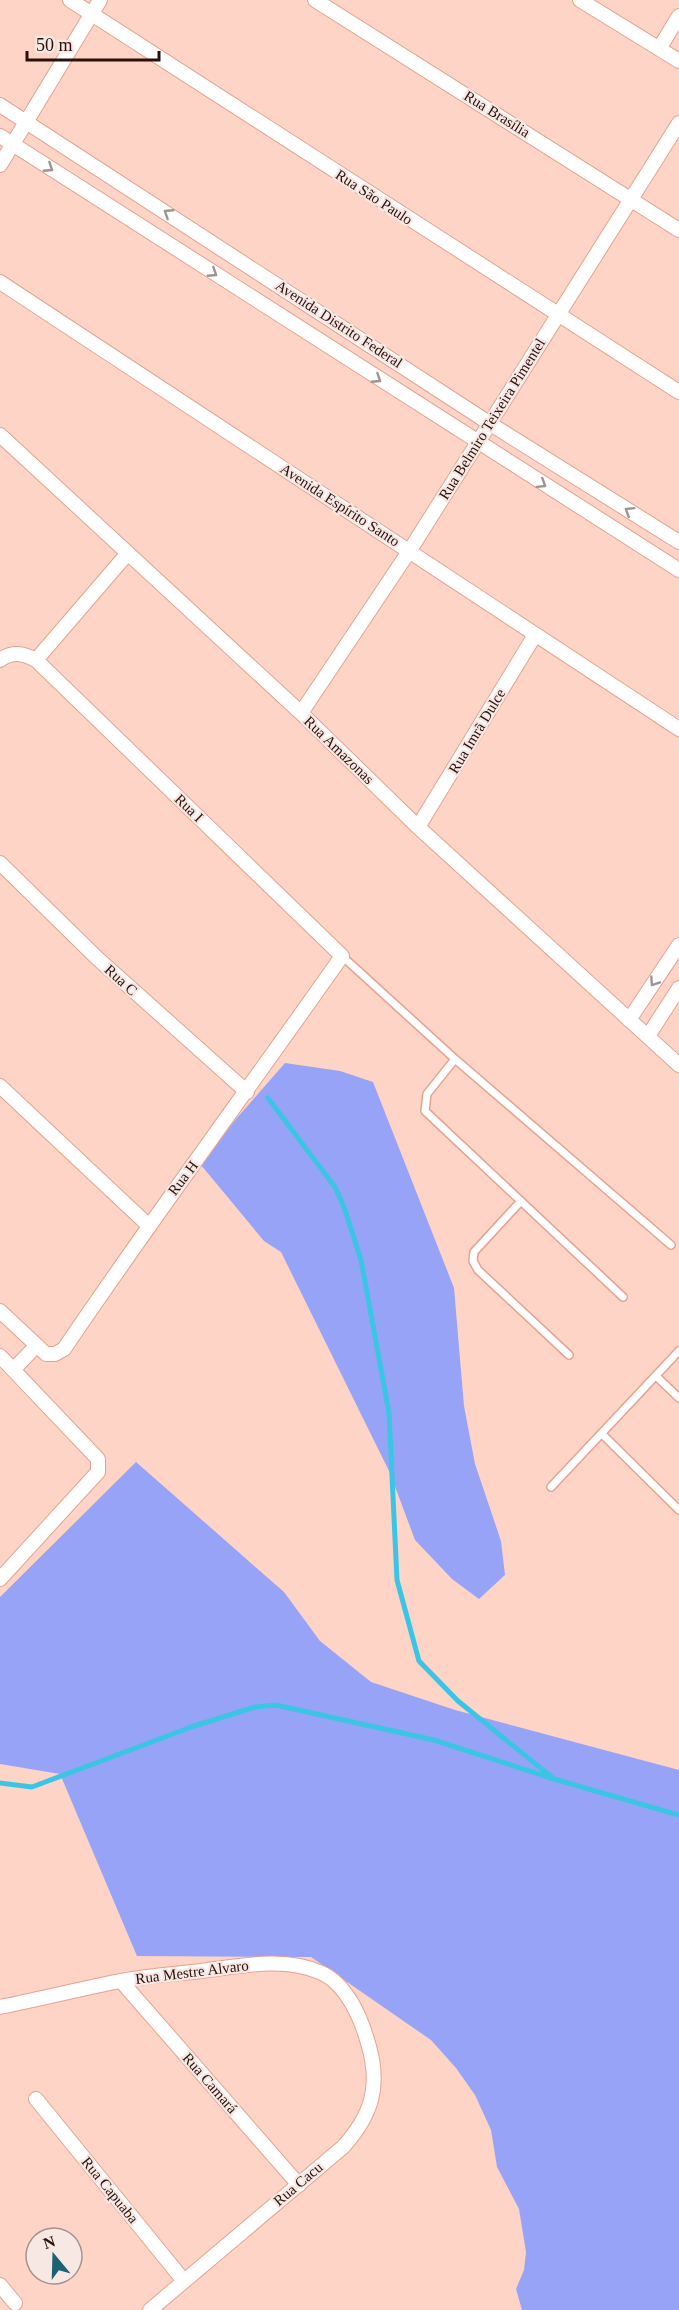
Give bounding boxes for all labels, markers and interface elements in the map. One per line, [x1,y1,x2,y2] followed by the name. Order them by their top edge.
[27,24,159,62] scale bar
[36,35,73,55] text: 50 m
[461,87,533,141] street label: Rua Brasília
[42,161,53,172] one-way arrow
[333,166,415,228] street label: Rua São Paulo
[164,209,174,221] one-way arrow
[207,266,217,278] one-way arrow
[273,277,405,371] street label: Avenida Distrito Federal
[436,336,548,502] street label: Rua Belmiro Teixeira Pimentel
[370,372,381,383] one-way arrow
[277,460,403,550] street label: Avenida Espírito Santo
[536,476,546,488] one-way arrow
[625,506,635,518] one-way arrow
[445,686,509,776] street label: Rua Imrã Dulce
[301,713,377,787] street label: Rua Amazonas
[172,791,206,825] street label: Rua I
[102,961,140,999] street label: Rua C
[650,976,661,987] one-way arrow
[165,1158,201,1198] street label: Rua H
[134,1957,250,1987] street label: Rua Mestre Alvaro
[180,2050,241,2117] street label: Rua Camará
[78,2154,142,2227] street label: Rua Capuaba
[270,2159,326,2209] street label: Rua Cacu
[24,2226,84,2286] north arrow
[41,2232,58,2252] text: N

